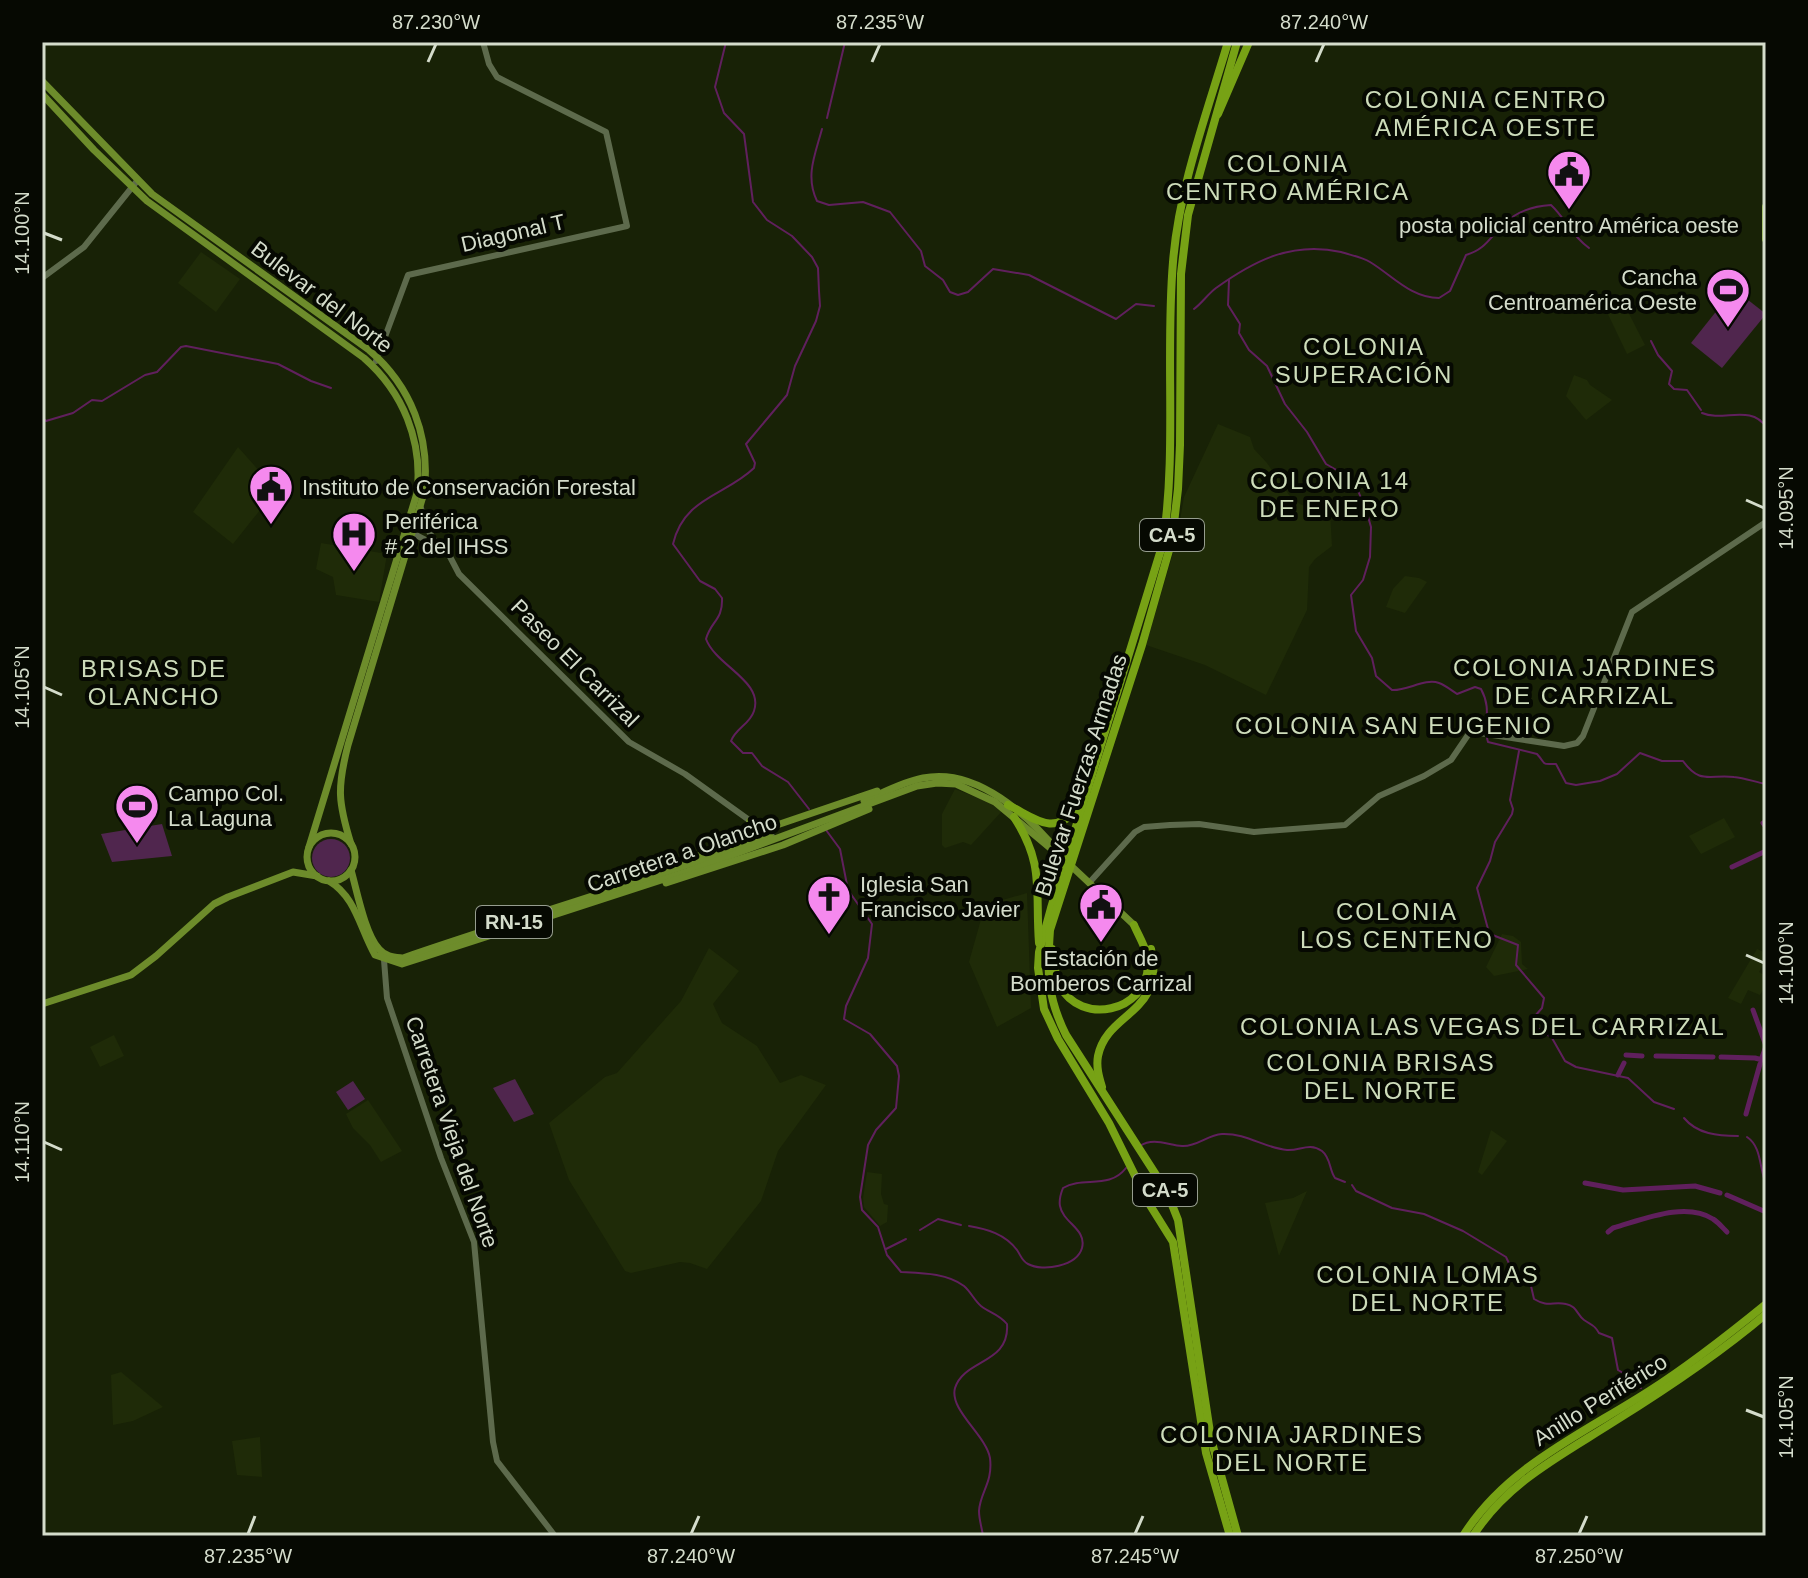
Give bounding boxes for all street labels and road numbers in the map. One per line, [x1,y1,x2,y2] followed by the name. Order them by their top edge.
[459,209,567,257] street label: Diagonal T
[247,236,397,358] street label: Bulevar del Norte
[1140,519,1204,551] road number: CA-5
[506,594,644,732] street label: Paseo El Carrizal
[1030,651,1132,899] street label: Bulevar Fuerzas Armadas
[584,809,780,897] street label: Carretera a Olancho
[476,906,552,938] road number: RN-15
[401,1013,503,1251] street label: Carretera Vieja del Norte
[1133,1174,1197,1206] road number: CA-5
[1529,1349,1671,1451] street label: Anillo Periférico

